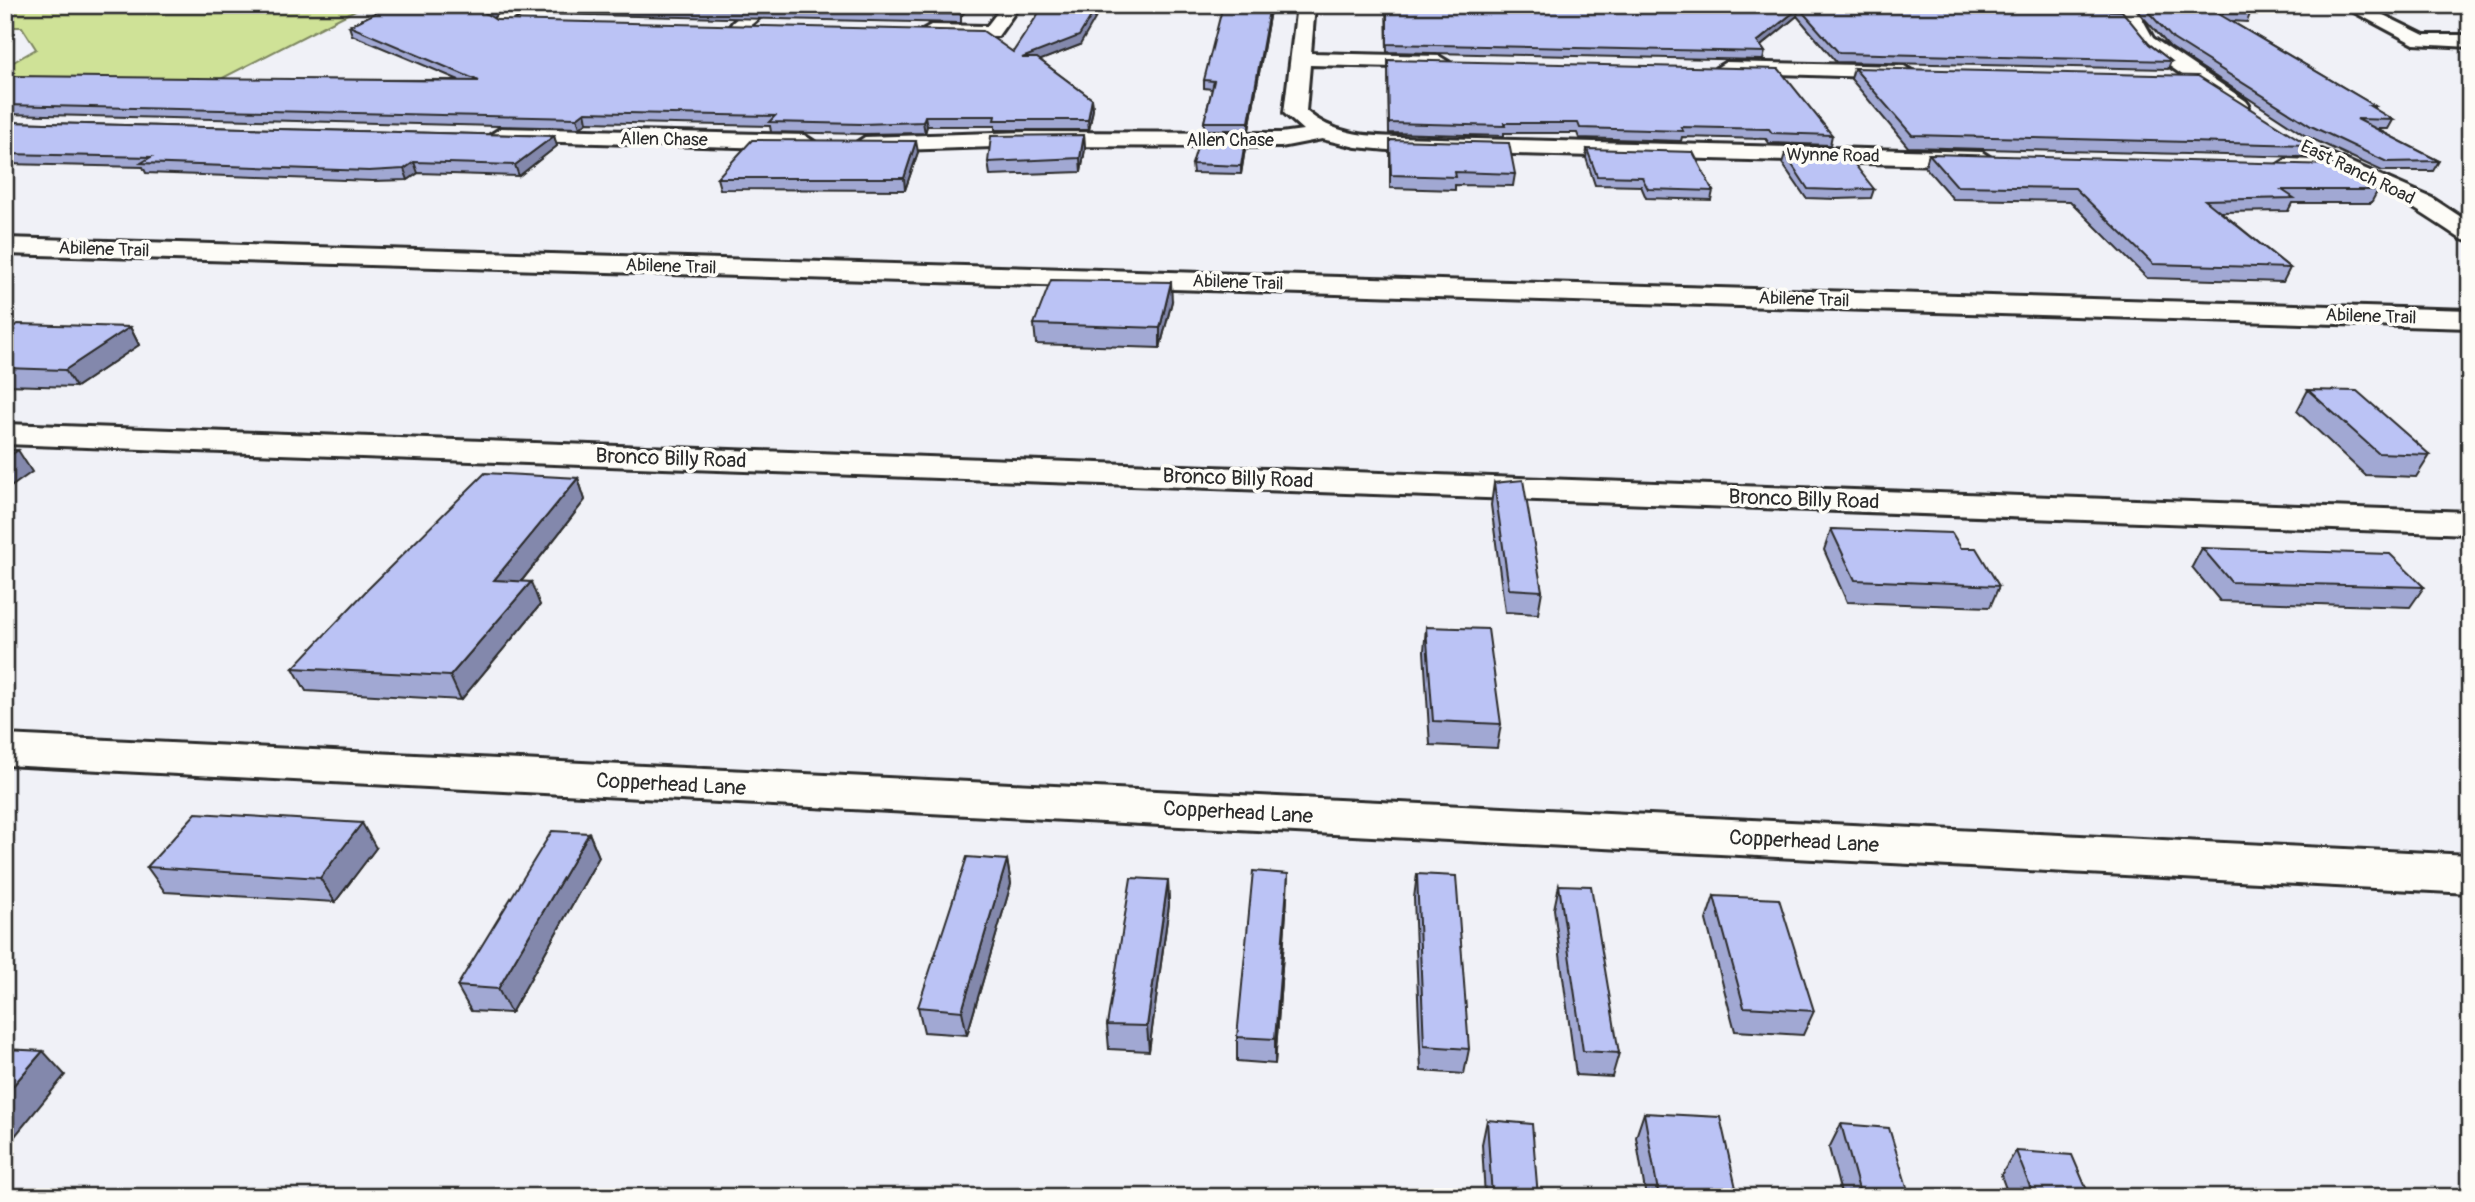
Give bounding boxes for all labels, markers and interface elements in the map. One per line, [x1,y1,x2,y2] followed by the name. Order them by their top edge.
[620,127,708,152] street label: Allen Chase
[1186,129,1274,152] street label: Allen Chase
[2297,135,2419,210] street label: East Ranch Road
[1786,143,1880,168] street label: Wynne Road
[58,236,150,263] street label: Abilene Trail
[625,253,717,280] street label: Abilene Trail
[1192,269,1284,296] street label: Abilene Trail
[1758,286,1850,313] street label: Abilene Trail
[2325,303,2417,330] street label: Abilene Trail
[595,442,747,475] street label: Bronco Billy Road
[1162,462,1314,495] street label: Bronco Billy Road
[1728,483,1880,516] street label: Bronco Billy Road
[595,767,747,802] street label: Copperhead Lane
[1162,795,1314,830] street label: Copperhead Lane
[1728,824,1880,859] street label: Copperhead Lane

